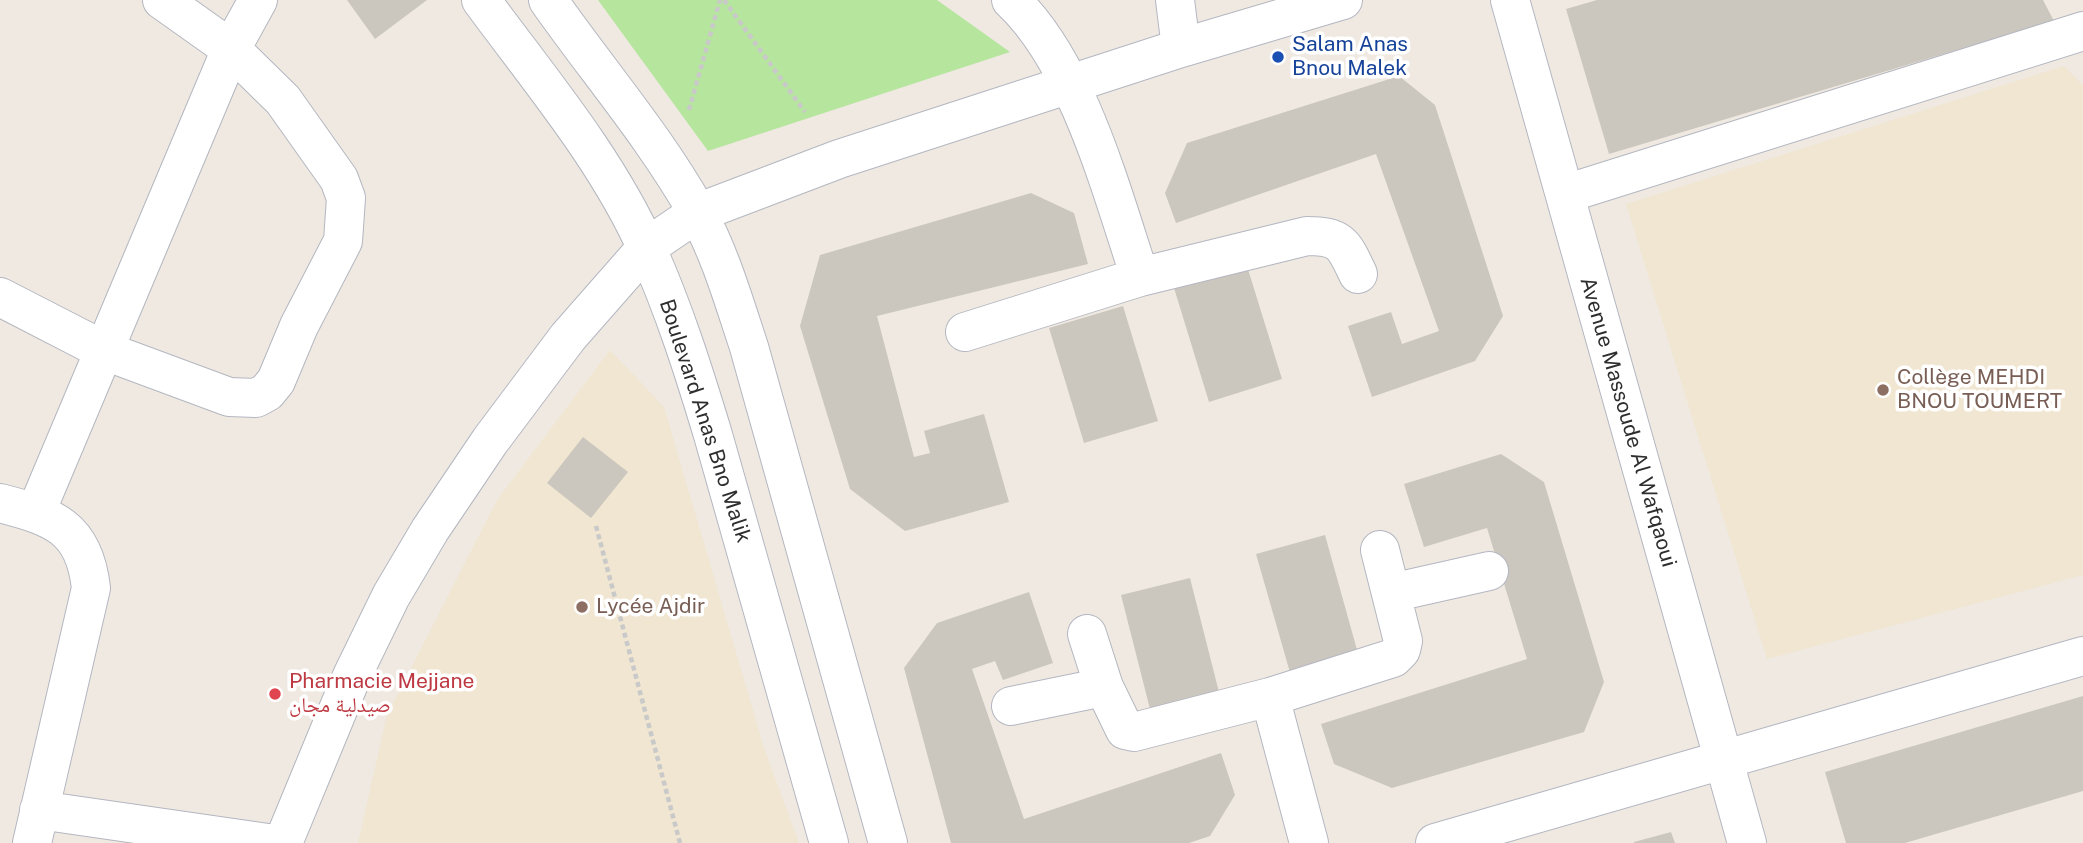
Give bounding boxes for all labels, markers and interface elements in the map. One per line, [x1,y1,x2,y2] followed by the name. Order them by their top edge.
[1292,32,1408,82] place label: Salam Anas Bnou Malek
[1270,49,1286,65] marker: Salam Anas Bnou Malek
[1574,274,1682,570] street label: Avenue Massoude Al Wafqaoui
[654,296,756,546] street label: Boulevard Anas Bno Malik
[1897,365,2062,415] place label: Collège MEHDI BNOU TOUMERT
[1875,382,1891,398] marker: Collège MEHDI BNOU TOUMERT
[596,594,705,620] place label: Lycée Ajdir
[574,599,590,615] marker: Lycée Ajdir
[289,669,474,719] place label: Pharmacie Mejjane صيدلية مجان
[267,686,283,702] marker: Pharmacie Mejjane صيدلية مجان

